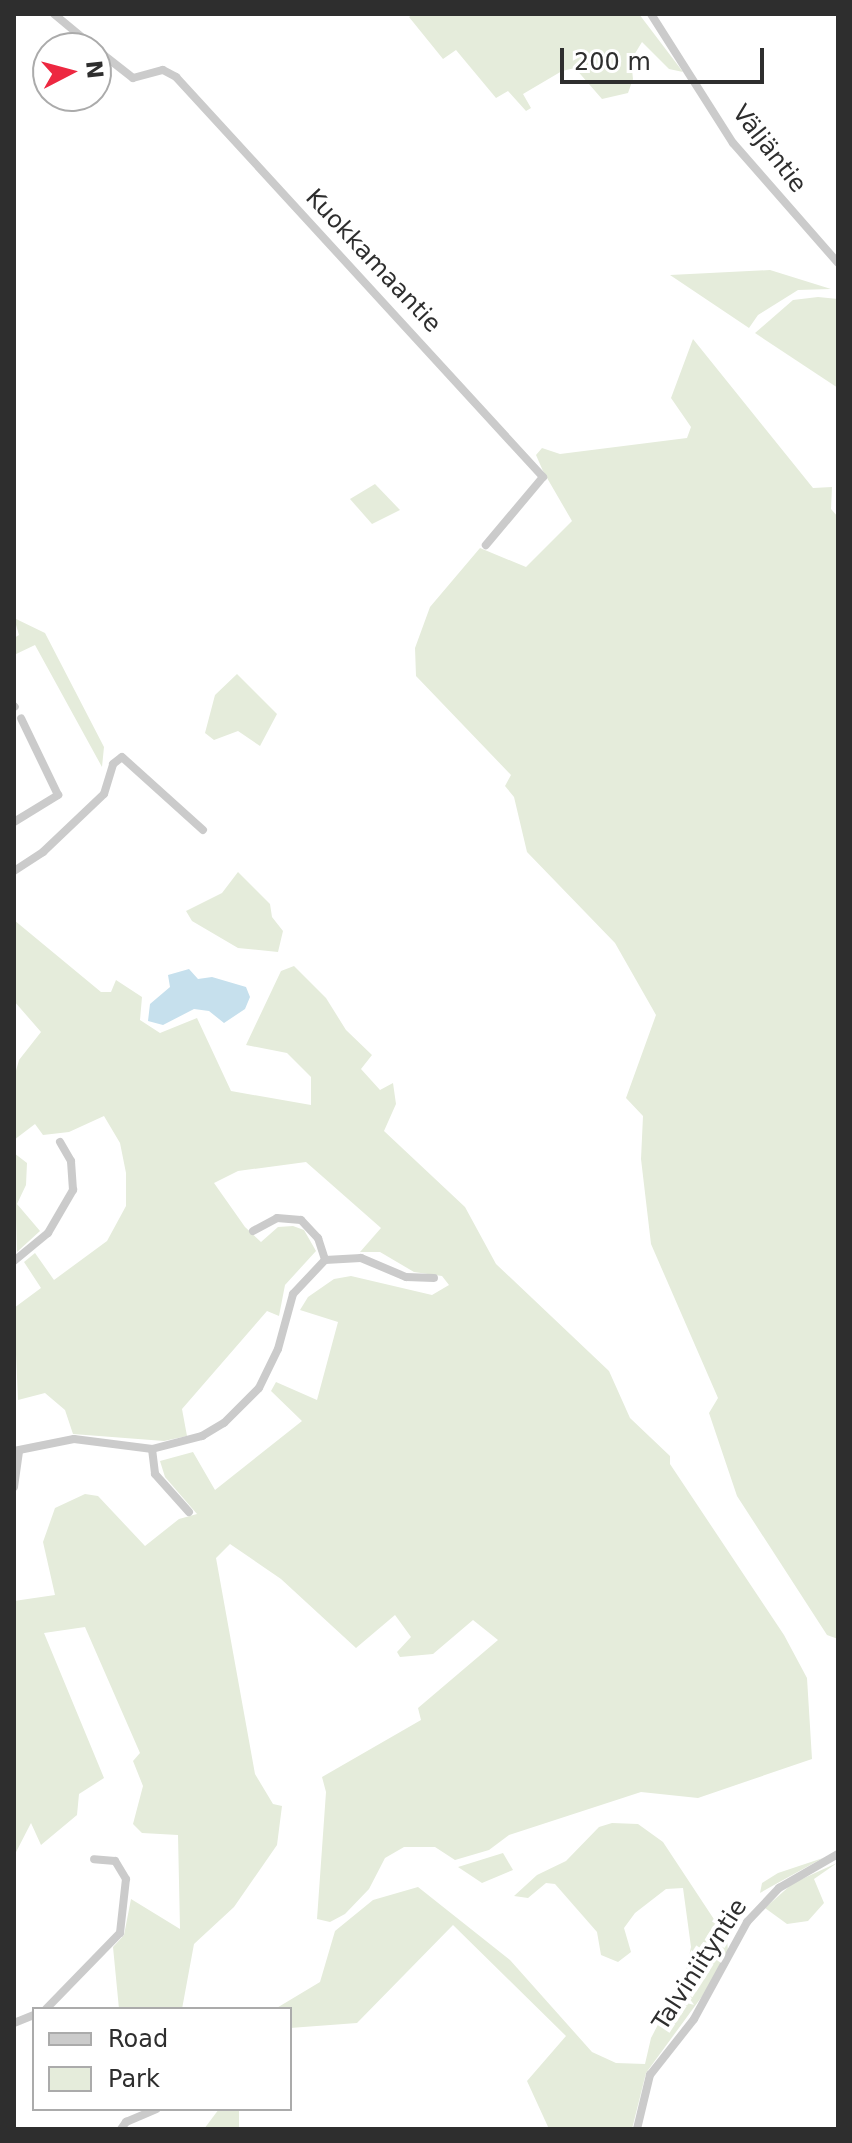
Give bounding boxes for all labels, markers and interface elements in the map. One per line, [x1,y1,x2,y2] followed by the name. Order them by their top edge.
[32,32,112,112] north arrow
[564,32,768,82] scale bar
[574,48,651,76] text: 200 m
[81,59,108,80] text: N
[726,99,812,199] street label: Väljäntie
[299,183,447,339] street label: Kuokkamaantie
[647,1894,753,2036] street label: Talviniityntie
[32,2007,292,2111] legend
[108,2025,168,2053] text: Road
[108,2065,160,2093] text: Park

